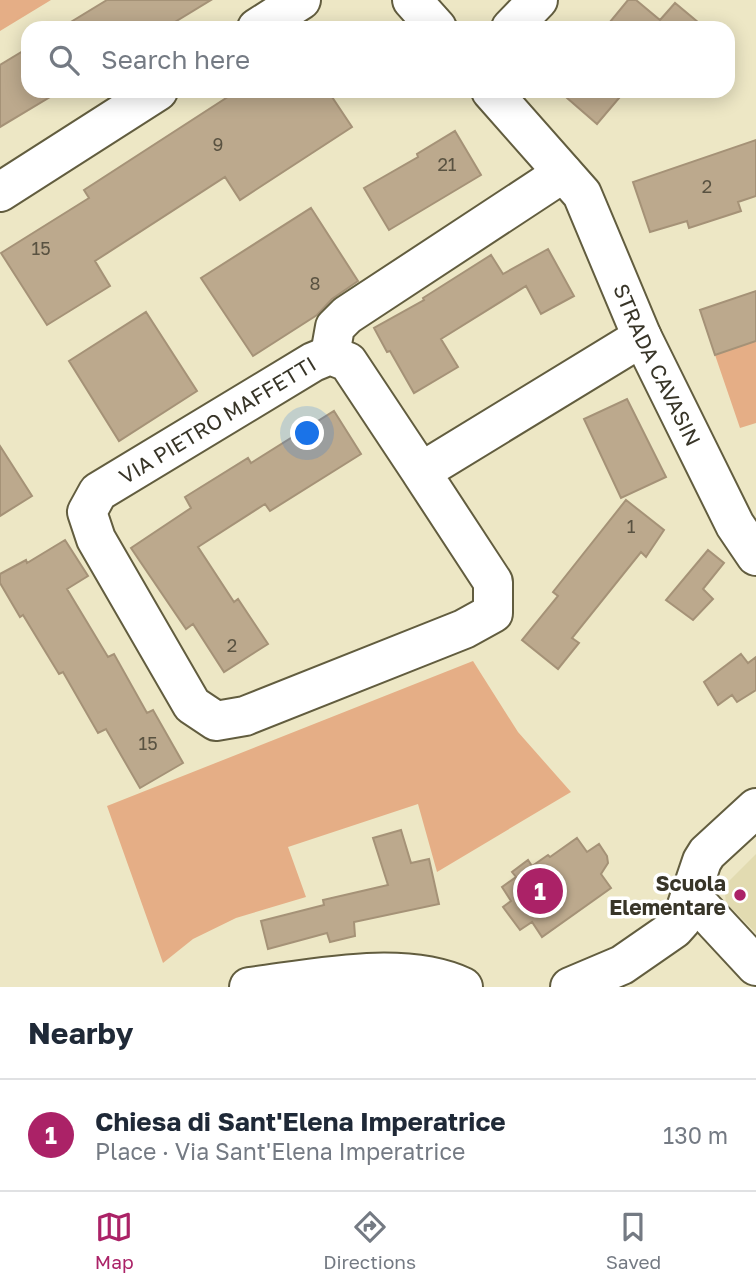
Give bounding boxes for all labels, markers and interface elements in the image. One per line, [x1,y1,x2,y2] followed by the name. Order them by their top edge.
[21,21,735,98] search box
[45,41,83,79] icon: search
[101,44,250,75] text: Search here
[213,133,223,155] house number: 9
[437,153,457,175] house number: 21
[702,175,712,197] house number: 2
[31,237,51,259] house number: 15
[310,272,320,294] house number: 8
[608,280,707,450] street label: STRADA CAVASIN
[114,350,320,489] street label: VIA PIETRO MAFFETTI
[290,416,324,450] your location
[627,515,636,537] house number: 1
[227,634,237,656] house number: 2
[138,732,158,754] house number: 15
[517,865,563,917] pin: 1
[609,870,726,920] place label: Scuola Elementare
[732,887,748,903] marker: Scuola Elementare
[28,1015,133,1051] text: Nearby
[95,1106,506,1137] text: Chiesa di Sant'Elena Imperatrice
[45,1121,57,1149] text: 1
[663,1121,728,1149] text: 130 m
[95,1137,465,1165] text: Place · Via Sant'Elena Imperatrice
[95,1208,134,1273] tab: Map
[323,1208,416,1273] tab: Directions
[606,1208,661,1273] tab: Saved

